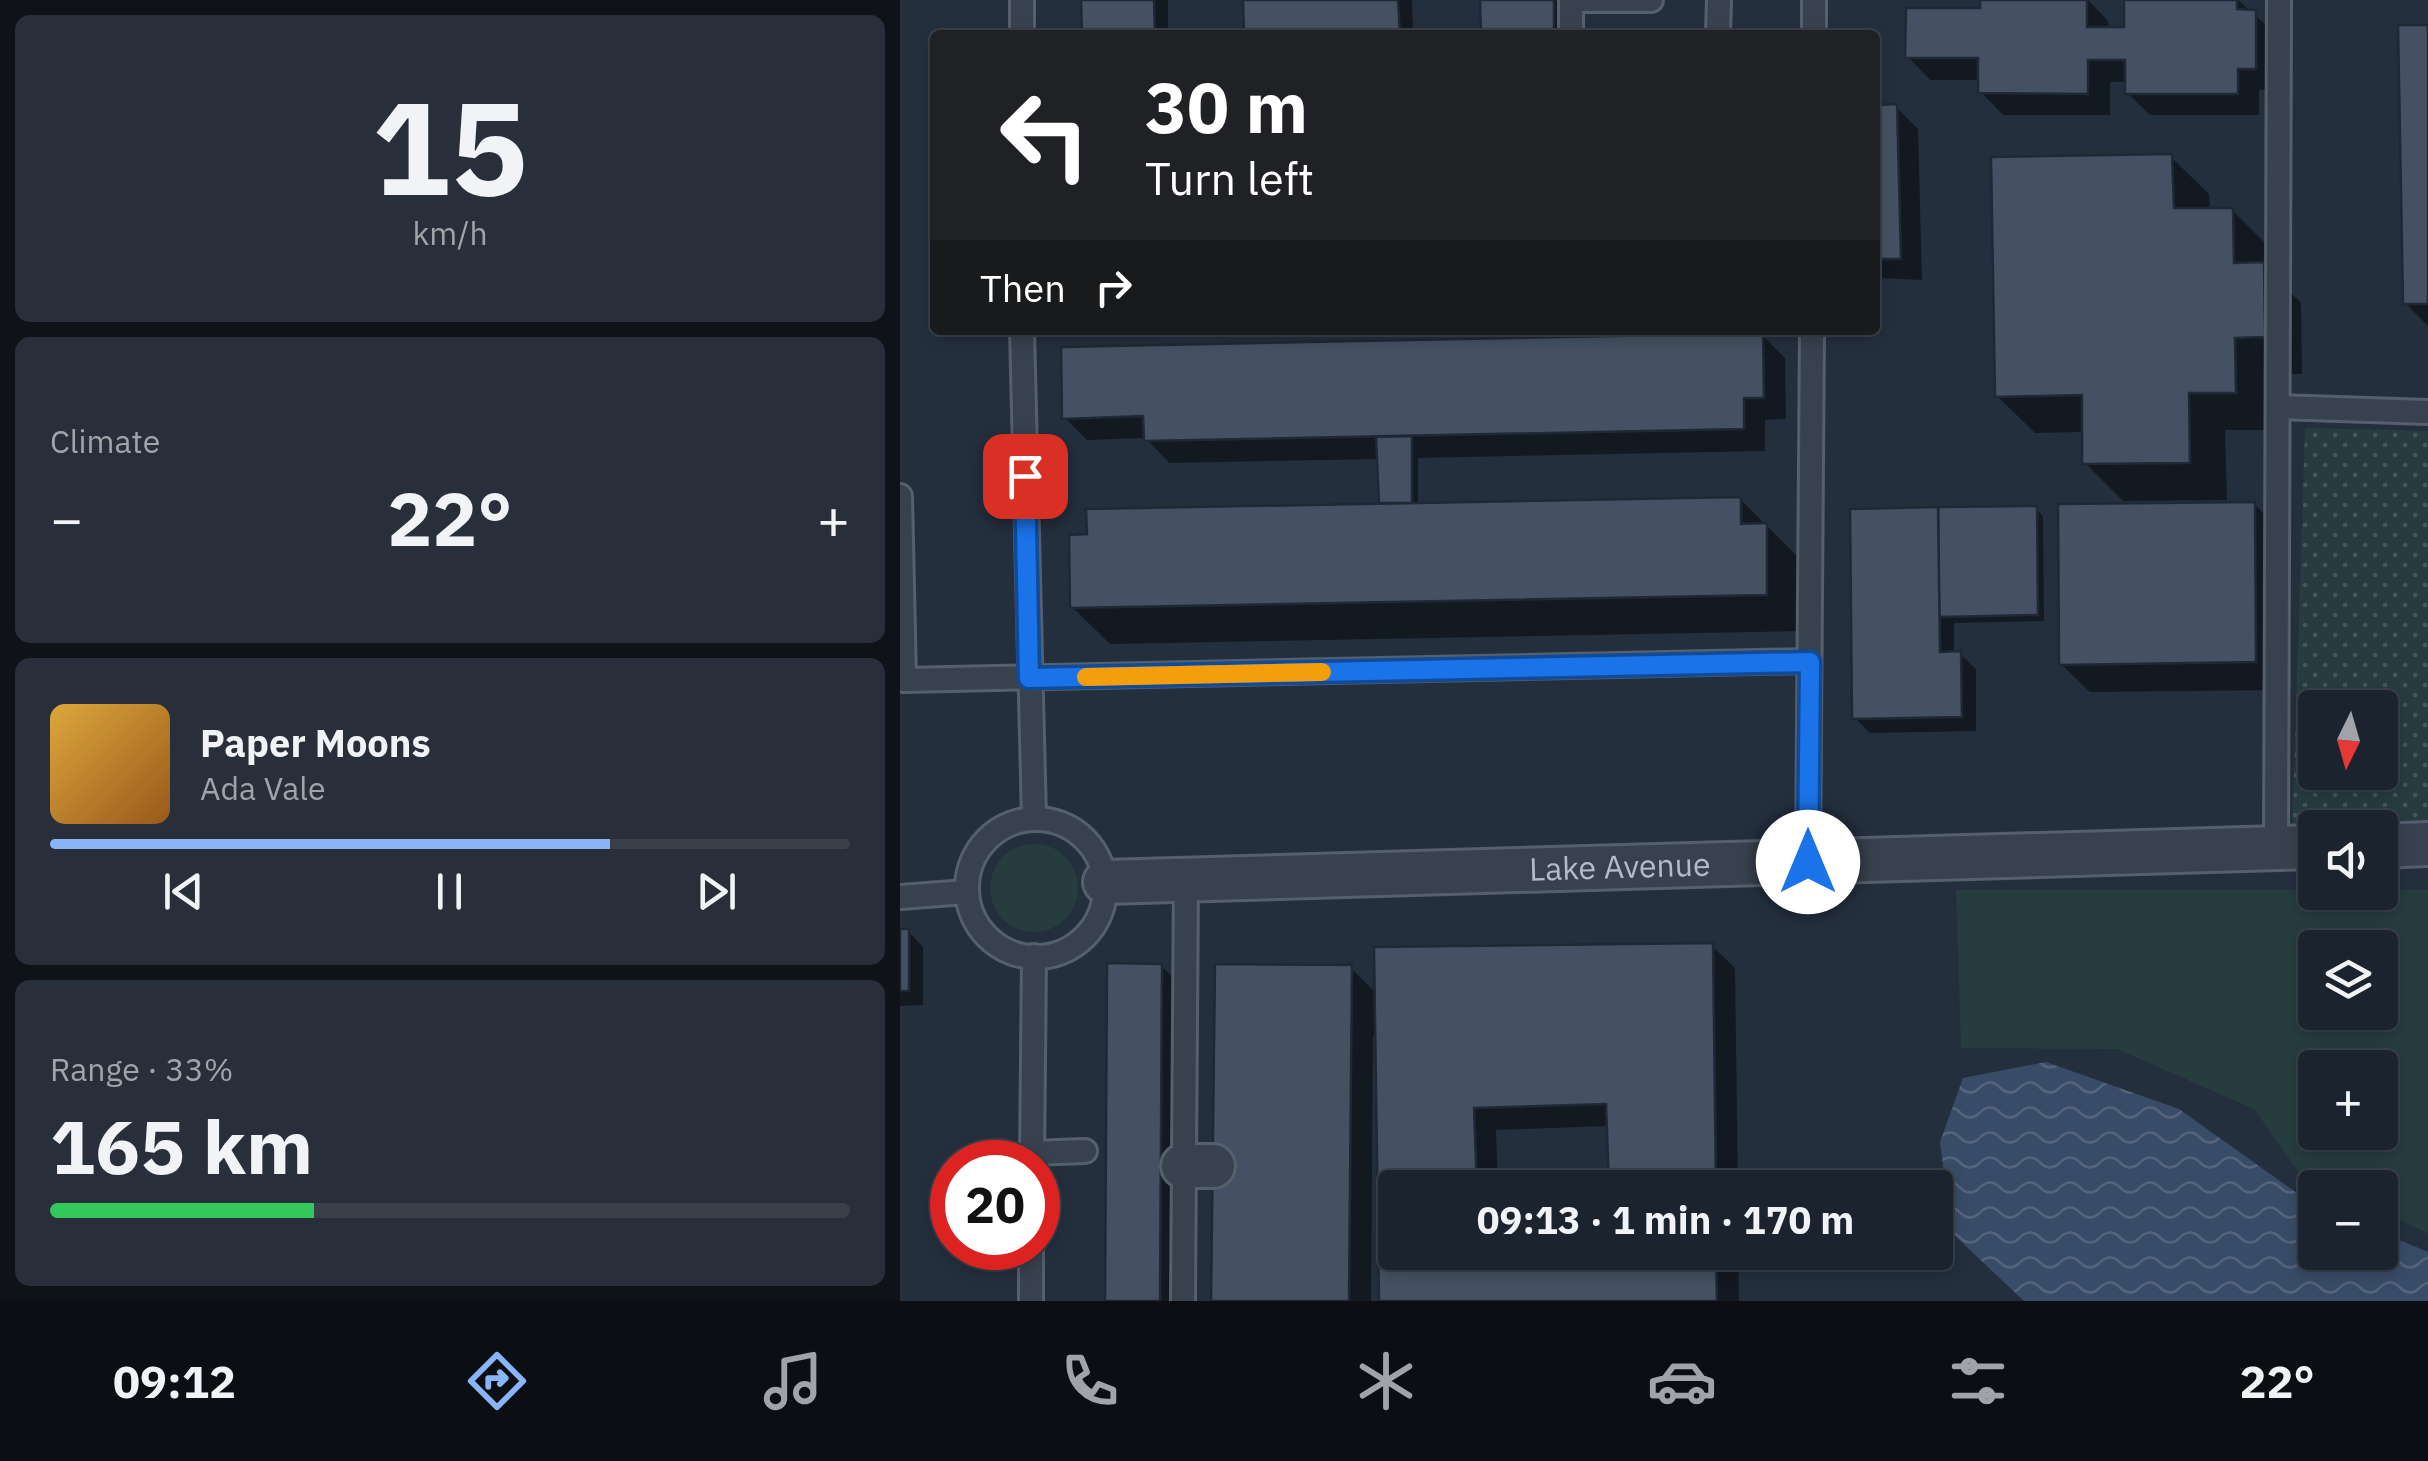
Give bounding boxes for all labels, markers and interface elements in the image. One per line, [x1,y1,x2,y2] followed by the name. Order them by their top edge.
[1145,61,1308,152] text: 30 m
[372,62,528,231] text: 15
[980,70,1110,200] icon: left
[1145,149,1314,207] text: Turn left
[412,212,488,254] text: km/h
[1086,260,1141,315] icon: right
[980,263,1066,312] text: Then
[50,420,160,462] text: Climate
[983,434,1068,519] pin
[998,449,1053,504] icon: arrive
[387,469,513,567] text: 22°
[50,483,83,554] text: −
[817,483,850,554] text: +
[2298,690,2398,790] north arrow
[2298,690,2398,1270] map controls
[200,718,431,767] text: Paper Moons
[200,767,326,809] text: Ada Vale
[1756,810,1860,914] position arrow
[2298,810,2398,910] button: sound
[1528,842,1711,890] street label: Lake Avenue
[156,864,211,919] icon: previous
[422,864,477,919] icon: pause
[689,864,744,919] icon: next
[2298,930,2398,1030] button: layers
[50,1048,233,1090] text: Range · 33%
[2298,1050,2398,1150] button: +
[50,1097,313,1195] text: 165 km
[930,1140,1060,1270] speed limit sign: 20
[2298,1170,2398,1270] button: −
[1477,1195,1854,1244] text: 09:13 · 1 min · 170 m
[462,1346,532,1416] icon: directions
[758,1346,828,1416] icon: music
[1055,1346,1125,1416] icon: phone
[1351,1346,1421,1416] icon: climate
[1647,1346,1717,1416] icon: car
[1943,1346,2013,1416] icon: filters
[113,1352,236,1410] text: 09:12
[2240,1352,2315,1410] text: 22°

